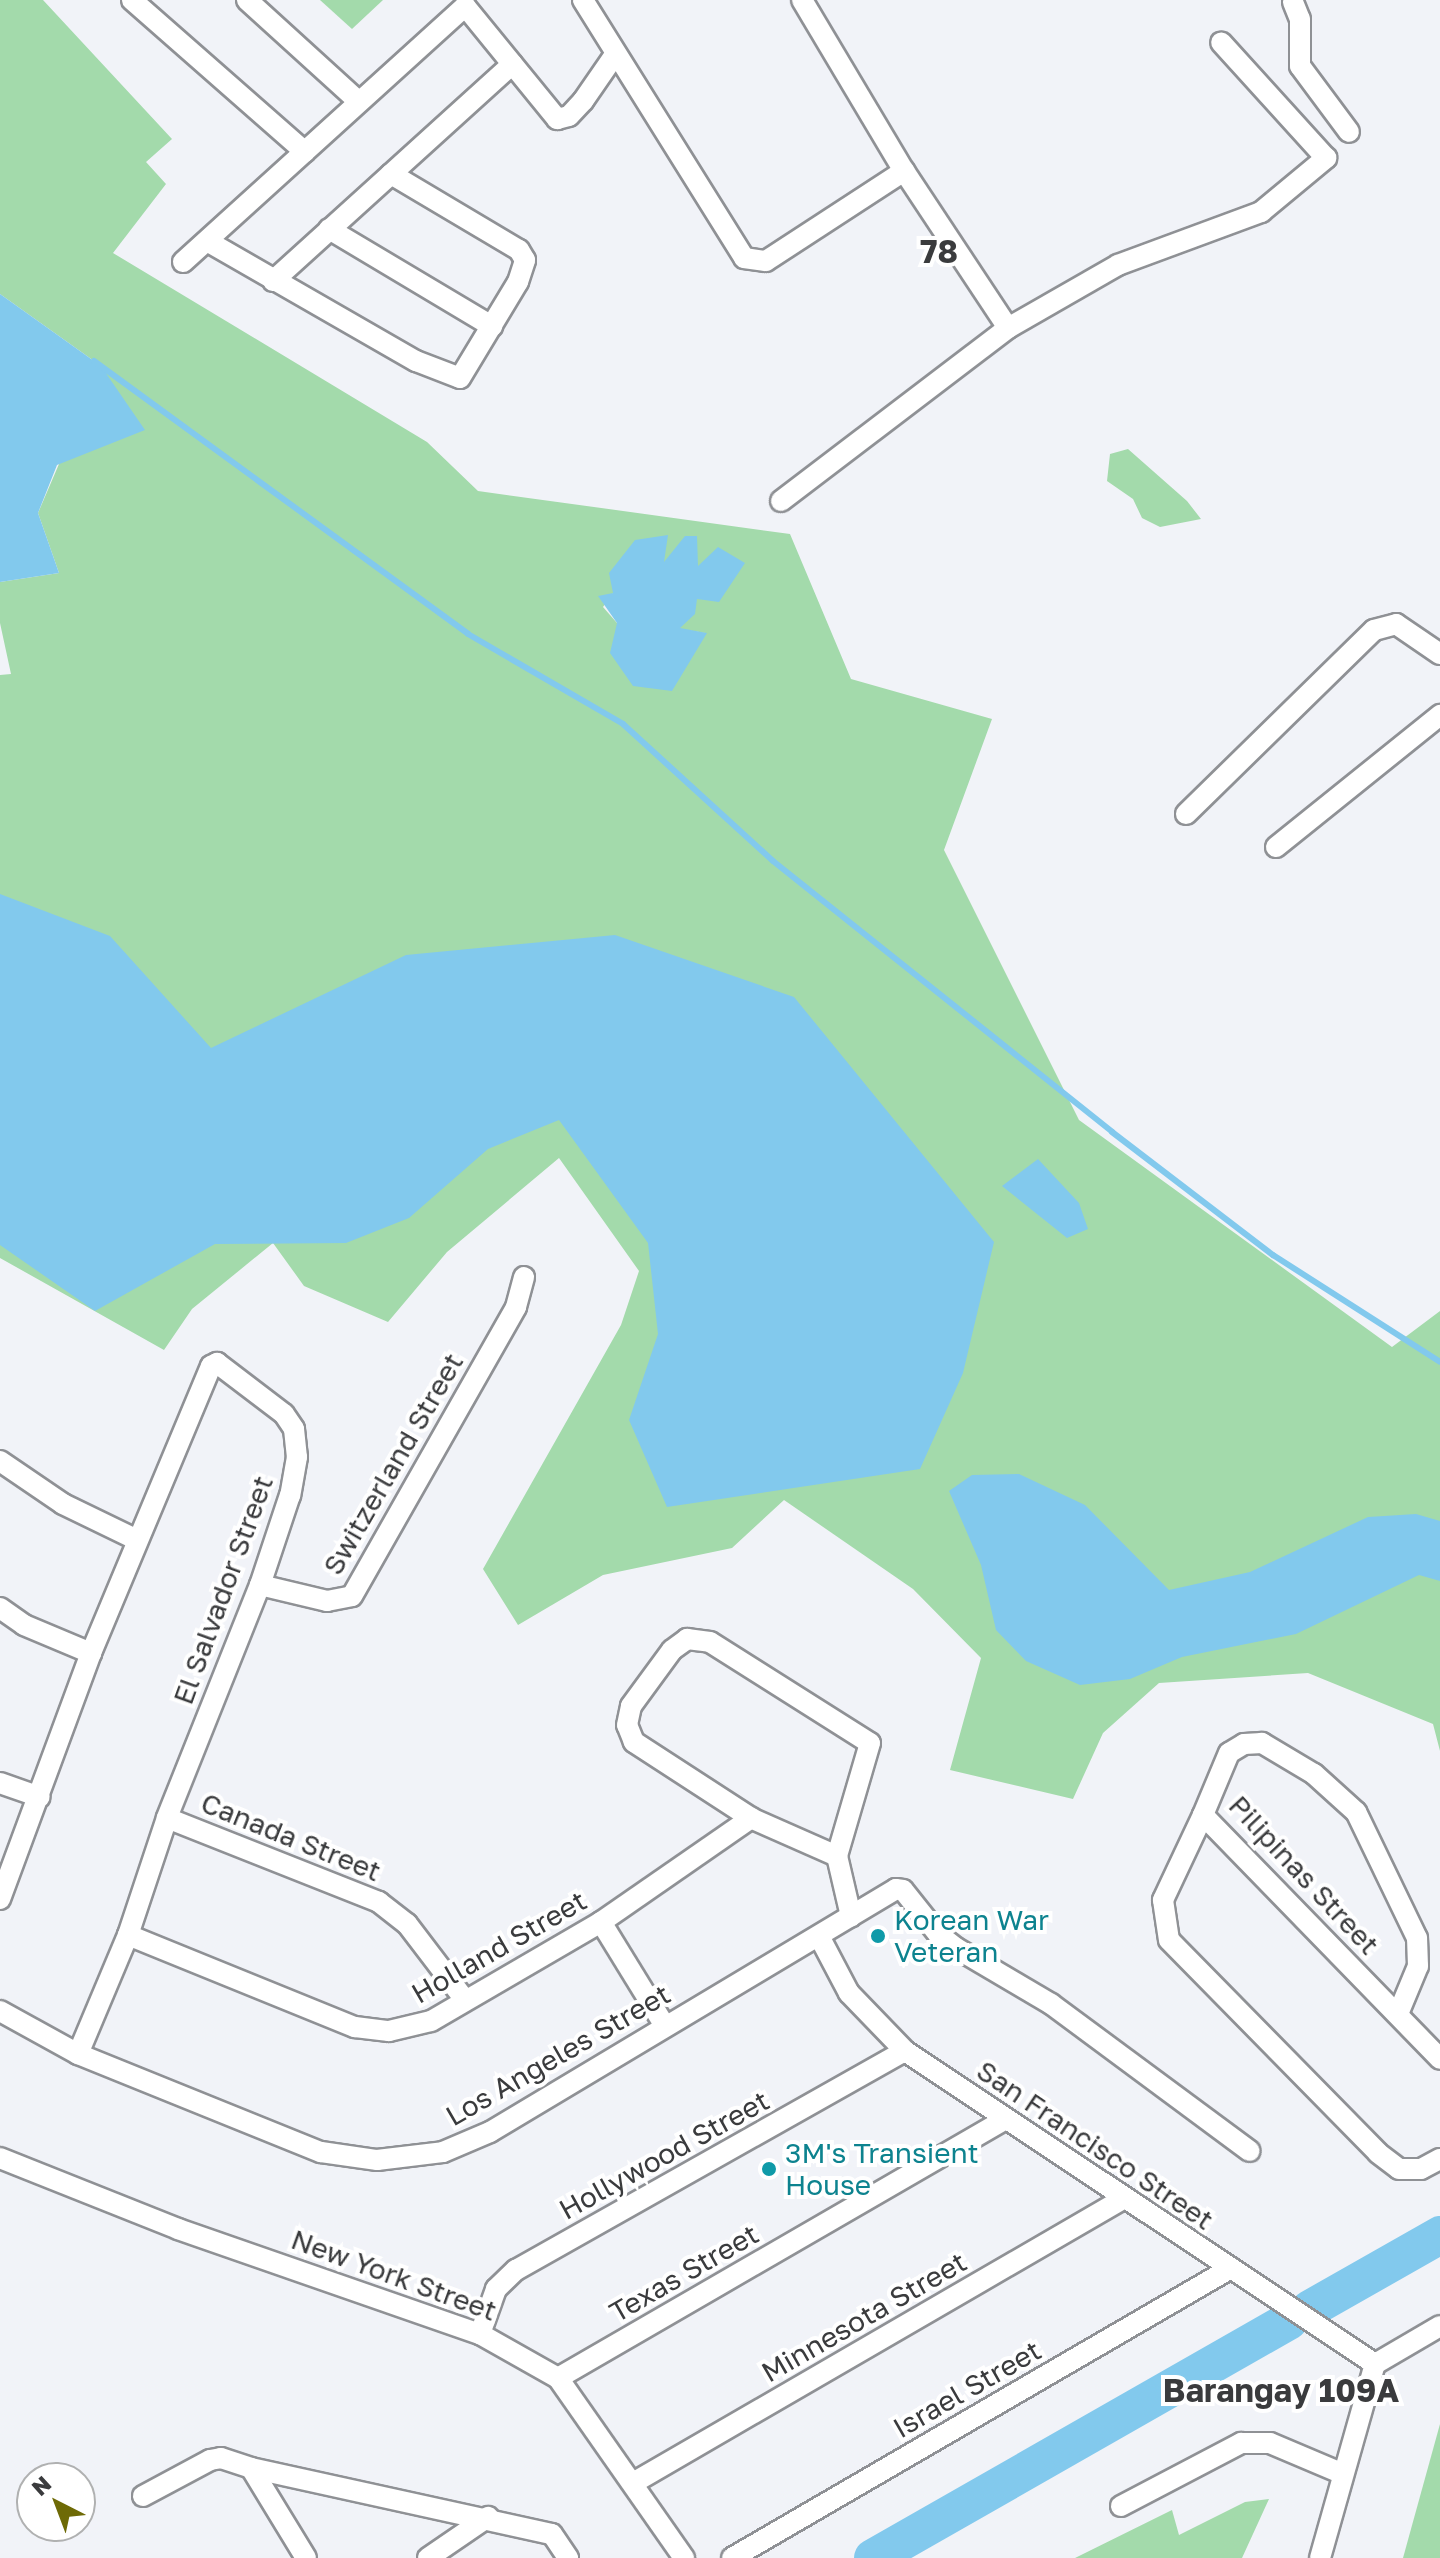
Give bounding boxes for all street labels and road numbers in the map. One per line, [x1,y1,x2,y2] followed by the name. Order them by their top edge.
[316,1347,470,1581] street label: Switzerland Street
[166,1471,280,1709] street label: El Salvador Street
[196,1786,386,1888] street label: Canada Street
[1222,1789,1386,1961] street label: Pilipinas Street
[406,1883,592,2011] street label: Holland Street
[440,1977,676,2133] street label: Los Angeles Street
[970,2053,1220,2237] street label: San Francisco Street
[553,2083,775,2227] street label: Hollywood Street
[604,2217,764,2329] street label: Texas Street
[287,2222,501,2328] street label: New York Street
[756,2245,972,2389] street label: Minnesota Street
[887,2333,1047,2445] street label: Israel Street

